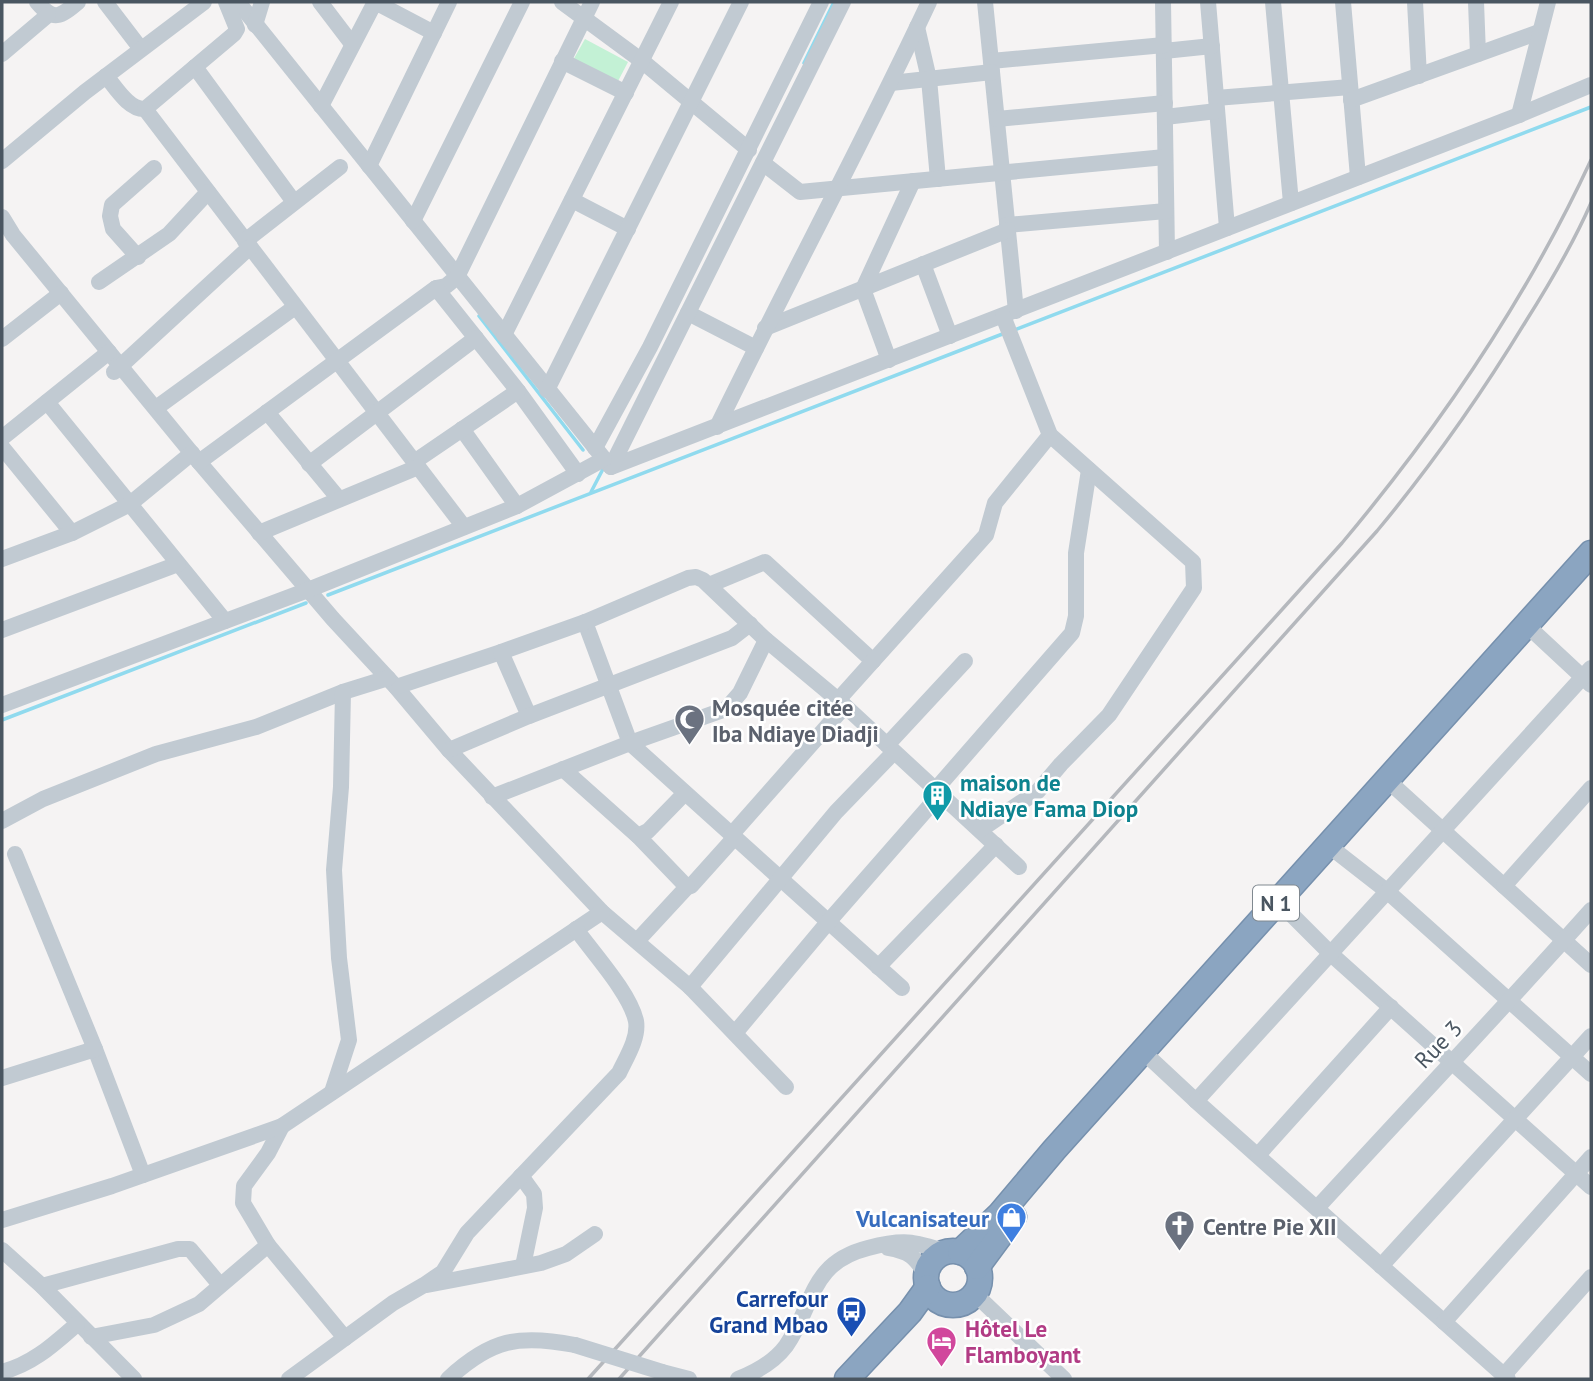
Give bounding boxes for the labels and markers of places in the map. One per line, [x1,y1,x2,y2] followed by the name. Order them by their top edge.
[712,693,879,748] place label: Mosquée citée Iba Ndiaye Diadji
[672,703,706,747] mosque icon: Mosquée citée Iba Ndiaye Diadji
[960,768,1138,823] place label: maison de Ndiaye Fama Diop
[920,778,954,822] building icon: maison de Ndiaye Fama Diop
[995,1201,1029,1245] shop icon: Vulcanisateur
[855,1204,990,1233] place label: Vulcanisateur
[1163,1209,1197,1253] church icon: Centre Pie XII
[1203,1212,1337,1241] place label: Centre Pie XII
[709,1284,829,1339] place label: Carrefour Grand Mbao
[834,1294,868,1338] bus stop icon: Carrefour Grand Mbao
[965,1314,1081,1369] place label: Hôtel Le Flamboyant
[925,1324,959,1368] hotel icon: Hôtel Le Flamboyant

